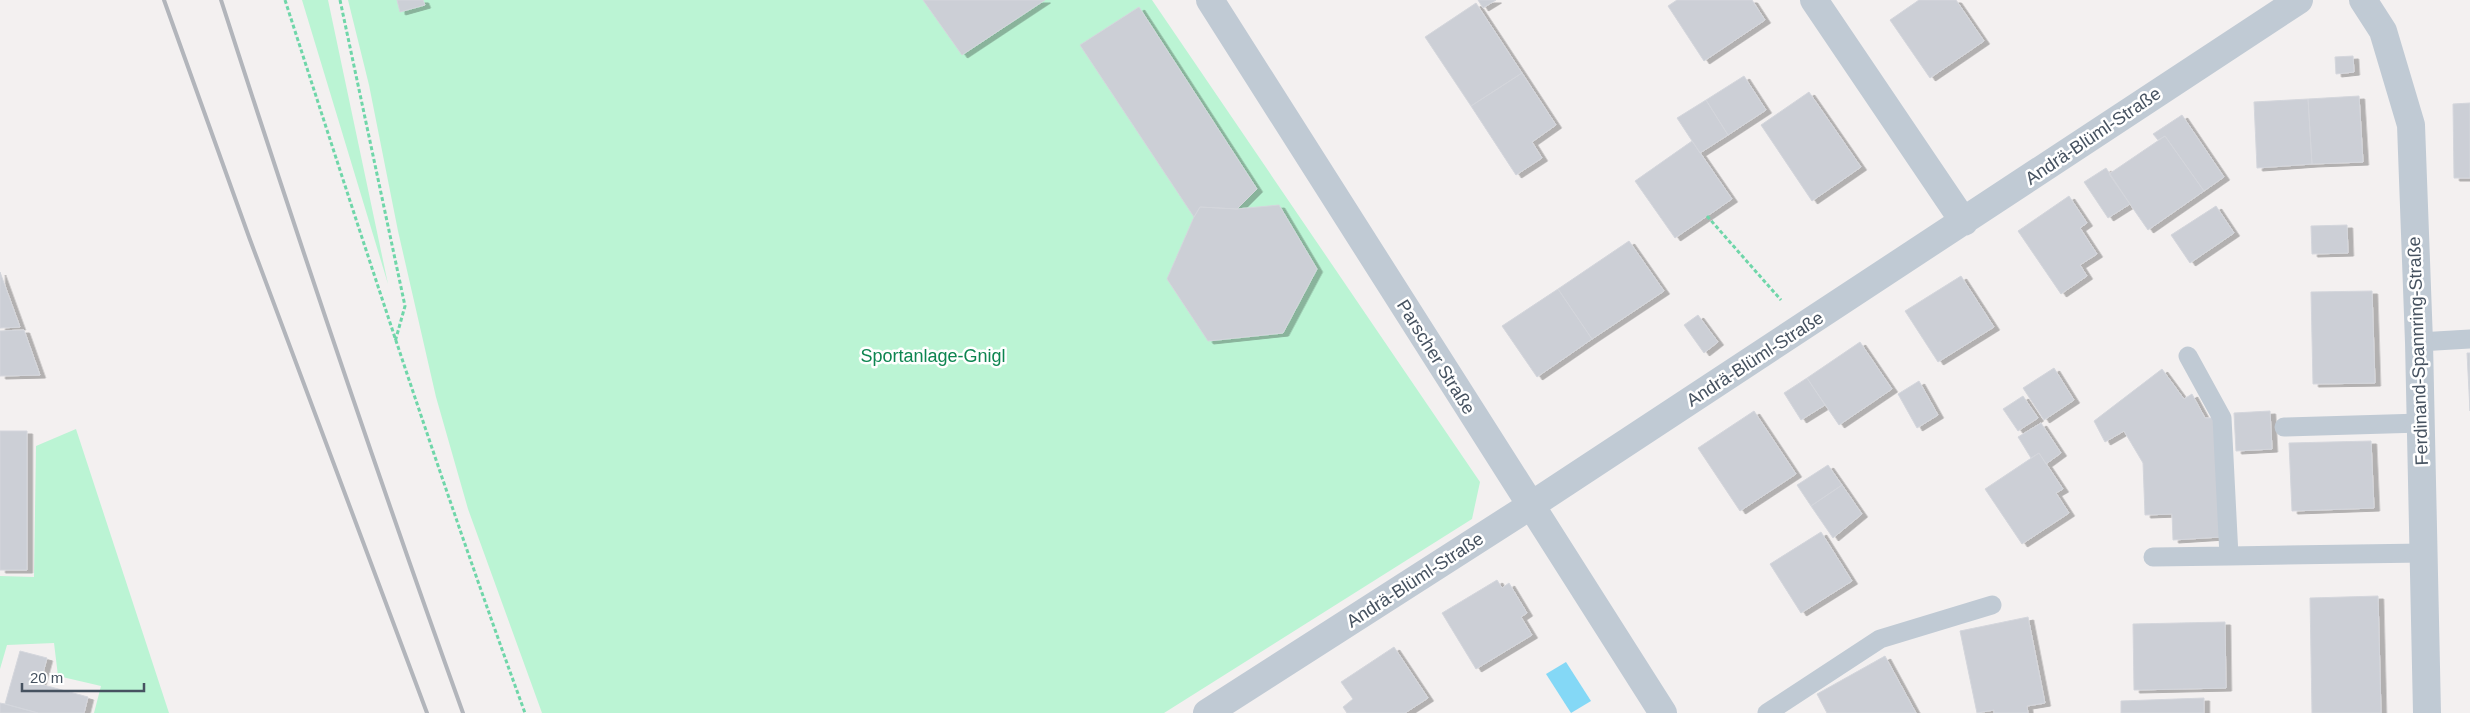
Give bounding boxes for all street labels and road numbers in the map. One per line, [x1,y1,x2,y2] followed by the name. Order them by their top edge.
[2021,83,2165,189] street label: Andrä-Blüml-Straße
[2404,236,2432,466] street label: Ferdinand-Spannring-Straße
[1393,296,1479,418] street label: Parscher Straße
[1683,307,1827,411] street label: Andrä-Blüml-Straße
[1343,528,1487,632] street label: Andrä-Blüml-Straße

